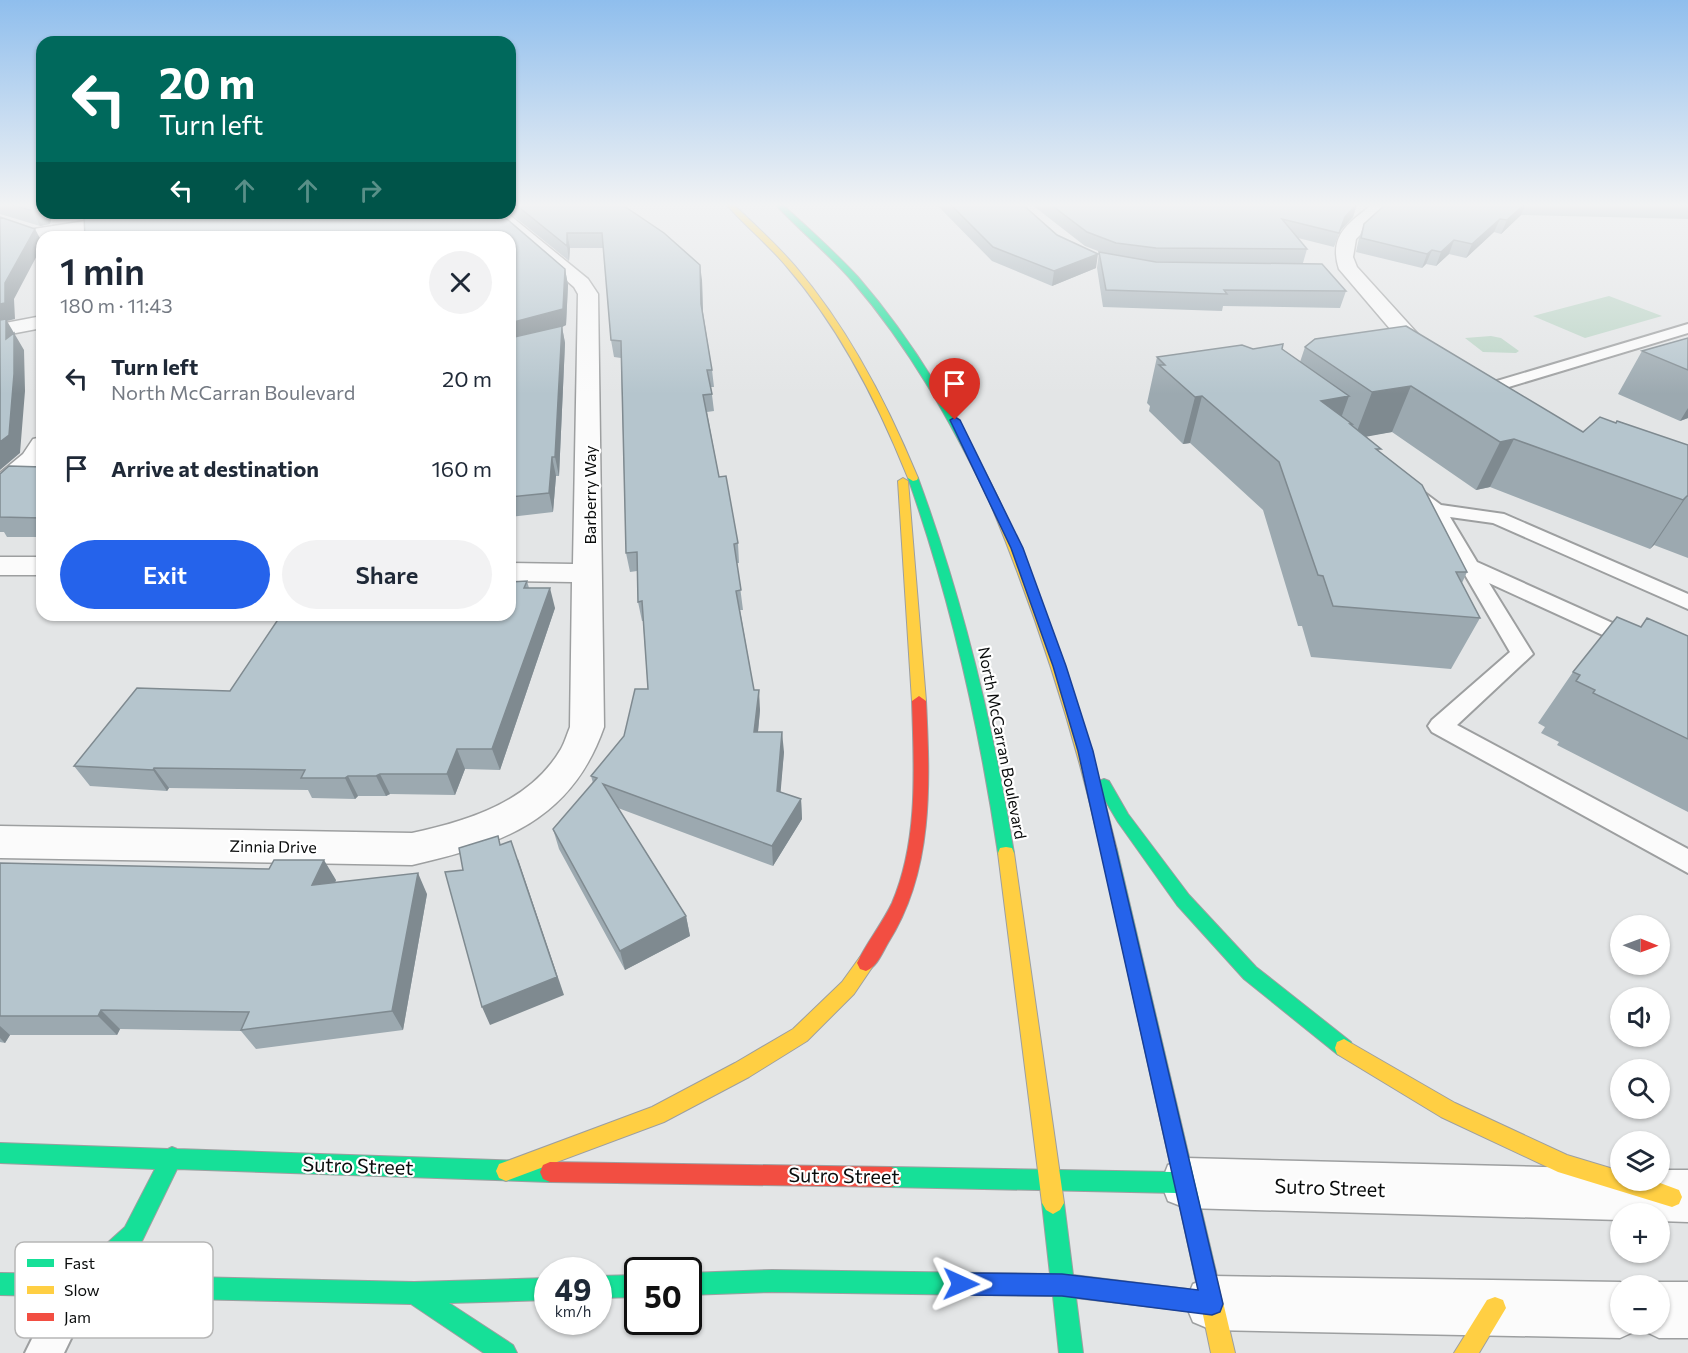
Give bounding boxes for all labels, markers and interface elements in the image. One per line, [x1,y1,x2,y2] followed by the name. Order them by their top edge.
[159,56,255,108] text: 20 m
[60,60,138,138] icon: left
[159,108,263,141] text: Turn left
[165,174,198,207] icon: left
[228,174,261,207] icon: ahead
[291,174,324,207] icon: ahead
[354,174,387,207] icon: right
[60,248,145,292] text: 1 min
[429,251,492,314] button: close
[60,293,173,317] text: 180 m · 11:43
[111,353,198,380] text: Turn left
[929,358,980,420] pin
[60,362,93,395] icon: left
[442,365,492,392] text: 20 m
[938,367,971,400] icon: arrive
[111,380,355,404] text: North McCarran Boulevard
[580,445,599,545] street label: Barberry Way
[60,452,93,485] icon: arrive
[111,455,319,482] text: Arrive at destination
[431,455,492,482] text: 160 m
[60,540,270,609] button: Exit
[282,540,492,609] button: Share
[975,645,1031,841] street label: North McCarran Boulevard
[229,836,317,856] street label: Zinnia Drive
[1610,915,1670,975] north arrow
[1610,915,1670,1335] map controls
[1610,987,1670,1047] button: sound
[1610,1059,1670,1119] button: search
[1610,1131,1670,1191] button: layers
[302,1151,414,1179] street label: Sutro Street
[788,1162,900,1188] street label: Sutro Street
[1274,1173,1386,1201] street label: Sutro Street
[1610,1203,1670,1263] button: +
[15,1242,213,1338] legend
[929,1252,993,1316] position arrow
[64,1253,95,1272] text: Fast
[624,1257,702,1335] speed limit sign: 50
[555,1270,591,1307] text: 49
[1610,1275,1670,1335] button: −
[64,1280,100,1299] text: Slow
[555,1302,591,1320] text: km/h
[64,1307,91,1326] text: Jam

